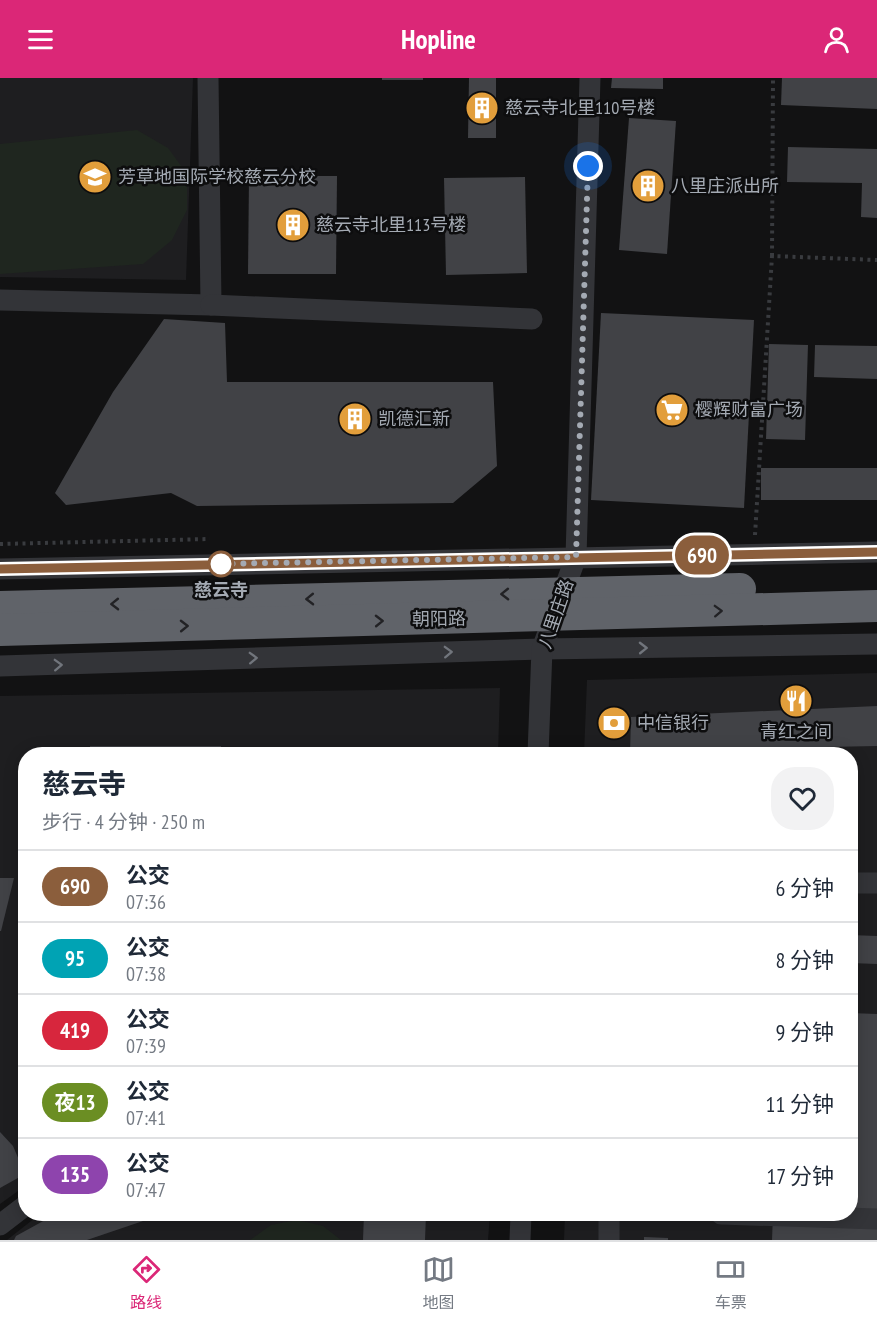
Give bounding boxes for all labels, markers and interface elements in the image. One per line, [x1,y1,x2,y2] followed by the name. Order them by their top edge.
[401,22,476,56] text: Hopline
[24,23,57,56] icon: menu
[820,23,853,56] icon: person
[464,90,500,126] building icon: 慈云寺北里110号楼
[505,96,655,119] place label: 慈云寺北里110号楼
[573,151,603,181] your location
[77,159,113,195] school or university icon: 芳草地国际学校慈云分校
[118,165,316,188] place label: 芳草地国际学校慈云分校
[630,168,666,204] building icon: 八里庄派出所
[671,174,779,197] place label: 八里庄派出所
[275,207,311,243] building icon: 慈云寺北里113号楼
[316,213,466,236] place label: 慈云寺北里113号楼
[654,392,690,428] supermarket icon: 樱辉财富广场
[695,398,803,421] place label: 樱辉财富广场
[337,401,373,437] building icon: 凯德汇新
[378,407,450,430] place label: 凯德汇新
[668,536,736,574] line badge: 690
[687,542,717,569] text: 690
[208,551,234,577] marker: 慈云寺
[533,576,578,652] street label: 八里庄路
[194,578,248,601] place label: 慈云寺
[500,588,509,600] one-way arrow
[305,593,314,605] one-way arrow
[110,598,119,610] one-way arrow
[713,605,722,617] one-way arrow
[412,607,466,630] street label: 朝阳路
[375,615,384,627] one-way arrow
[180,620,189,632] one-way arrow
[639,642,648,654] one-way arrow
[444,646,453,659] one-way arrow
[249,652,258,665] one-way arrow
[54,658,63,671] one-way arrow
[778,683,814,719] restaurant icon: 青红之间
[596,705,632,741] bank icon: 中信银行
[637,711,709,734] place label: 中信银行
[760,720,832,743] place label: 青红之间
[42,765,126,802] text: 慈云寺
[771,767,834,830] button: heart
[42,809,205,835] text: 步行 · 4 分钟 · 250 m
[126,861,170,889] text: 公交
[60,873,90,900] text: 690
[775,874,834,902] text: 6 分钟
[126,889,166,915] text: 07:36
[126,933,170,961] text: 公交
[65,945,85,972] text: 95
[775,946,834,974] text: 8 分钟
[126,961,166,987] text: 07:38
[126,1005,170,1033] text: 公交
[60,1017,90,1044] text: 419
[775,1018,834,1046] text: 9 分钟
[126,1033,166,1059] text: 07:39
[126,1077,170,1105] text: 公交
[54,1089,96,1116] text: 夜13
[766,1090,834,1118] text: 11 分钟
[126,1105,166,1131] text: 07:41
[126,1149,170,1177] text: 公交
[60,1161,90,1188] text: 135
[766,1162,834,1190] text: 17 分钟
[126,1177,166,1203] text: 07:47
[130,1253,163,1313] tab: 路线
[422,1253,455,1313] tab: 地图
[714,1253,747,1313] tab: 车票

